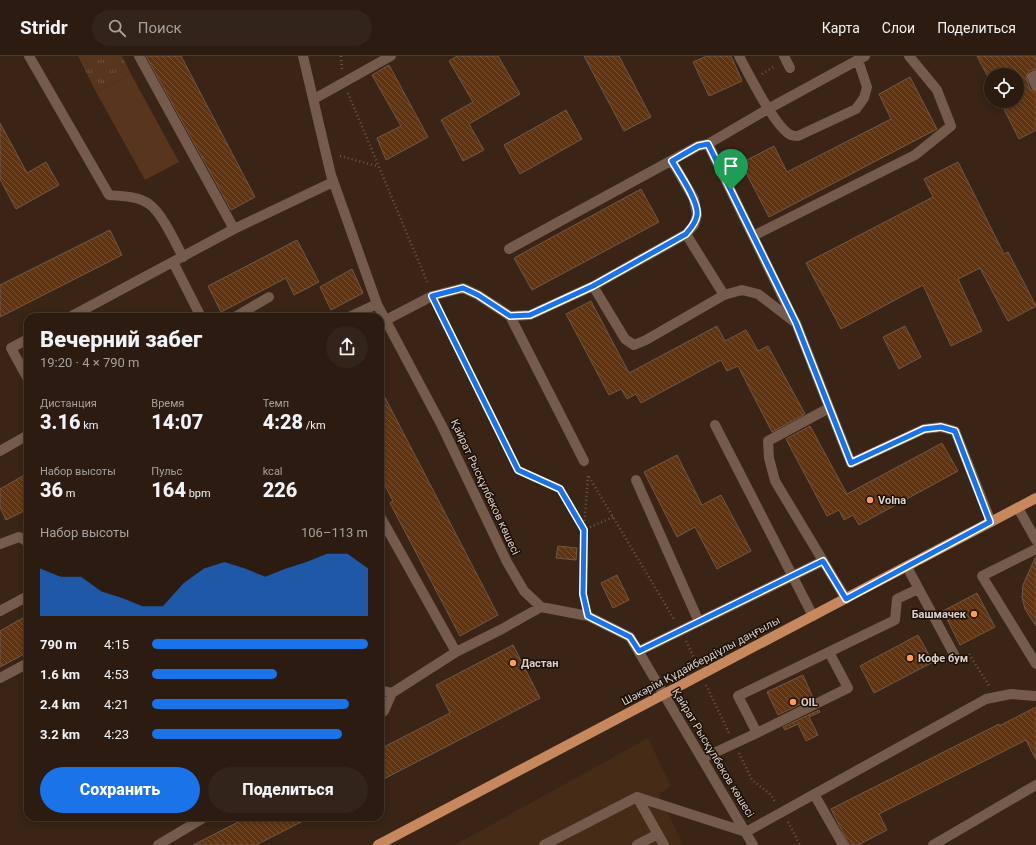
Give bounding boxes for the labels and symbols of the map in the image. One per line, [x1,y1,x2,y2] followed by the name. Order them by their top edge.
[714,149,748,190] pin
[448,417,522,557] street label: Қайрат Рысқұлбеков көшесі
[878,494,906,507] place label: Volna
[865,495,875,505] marker: Volna
[912,608,967,621] place label: Башмачек
[969,609,979,619] marker: Башмачек
[620,614,782,708] street label: Шәкәрім Құдайбердіұлы даңғылы
[918,652,968,665] place label: Кофе бум
[905,653,915,663] marker: Кофе бум
[521,657,558,670] place label: Дастан
[508,658,518,668] marker: Дастан
[669,686,757,820] street label: Қайрат Рысқұлбеков көшесі
[801,696,818,709] place label: OIL
[788,697,798,707] marker: OIL

